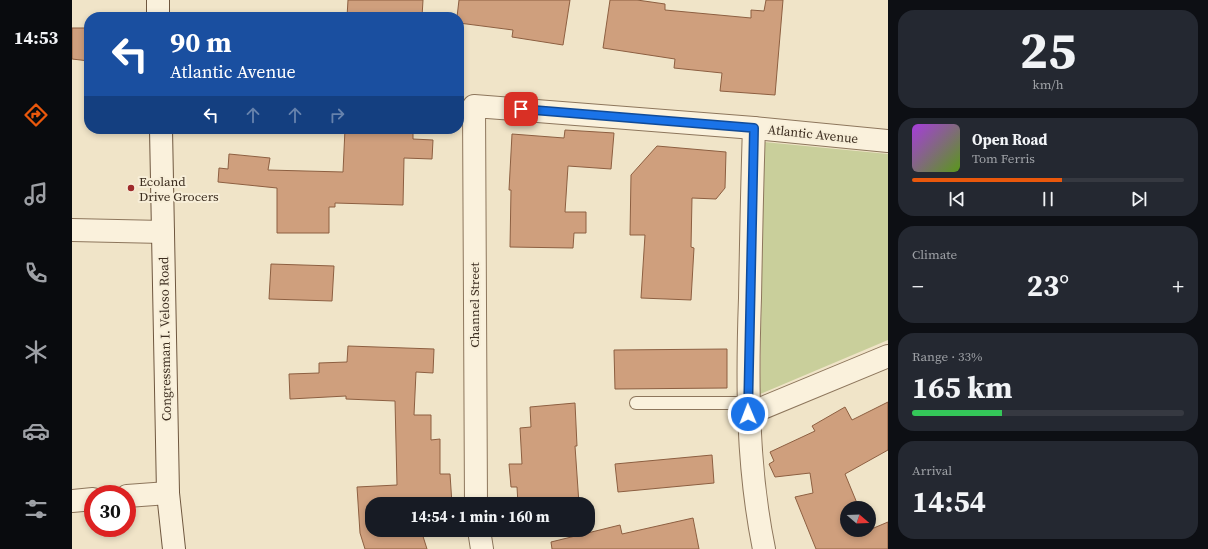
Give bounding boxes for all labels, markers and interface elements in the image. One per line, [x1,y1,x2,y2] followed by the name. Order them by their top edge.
[1020,14,1076,85] text: 25
[170,23,232,61] text: 90 m
[14,25,58,50] text: 14:53
[104,28,156,80] icon: left
[170,59,296,84] text: Atlantic Avenue
[1033,76,1063,93] text: km/h
[504,92,538,126] pin
[510,98,532,120] icon: arrive
[22,101,50,129] icon: directions
[200,104,222,126] icon: left
[242,104,264,126] icon: ahead
[284,104,306,126] icon: ahead
[326,104,348,126] icon: right
[767,121,859,147] street label: Atlantic Avenue
[972,129,1047,150] text: Open Road
[972,150,1035,167] text: Tom Ferris
[139,173,219,205] place label: Ecoland Drive Grocers
[22,180,50,208] icon: music
[126,183,136,193] marker: Ecoland Drive Grocers
[946,188,968,210] icon: previous
[1037,188,1059,210] icon: pause
[1128,188,1150,210] icon: next
[912,246,957,263] text: Climate
[155,256,175,421] street label: Congressman I. Veloso Road
[22,259,50,287] icon: phone
[466,262,483,348] street label: Channel Street
[1027,265,1069,306] text: 23°
[912,271,924,301] text: −
[1172,271,1184,301] text: +
[22,338,50,366] icon: climate
[912,348,983,365] text: Range · 33%
[912,367,1012,408] text: 165 km
[727,393,769,435] position arrow
[22,417,50,445] icon: car
[912,462,952,479] text: Arrival
[912,481,986,522] text: 14:54
[84,485,136,537] speed limit sign: 30
[22,495,50,523] icon: filters
[840,501,876,537] north arrow
[840,501,876,537] map controls
[411,506,550,527] text: 14:54 · 1 min · 160 m

